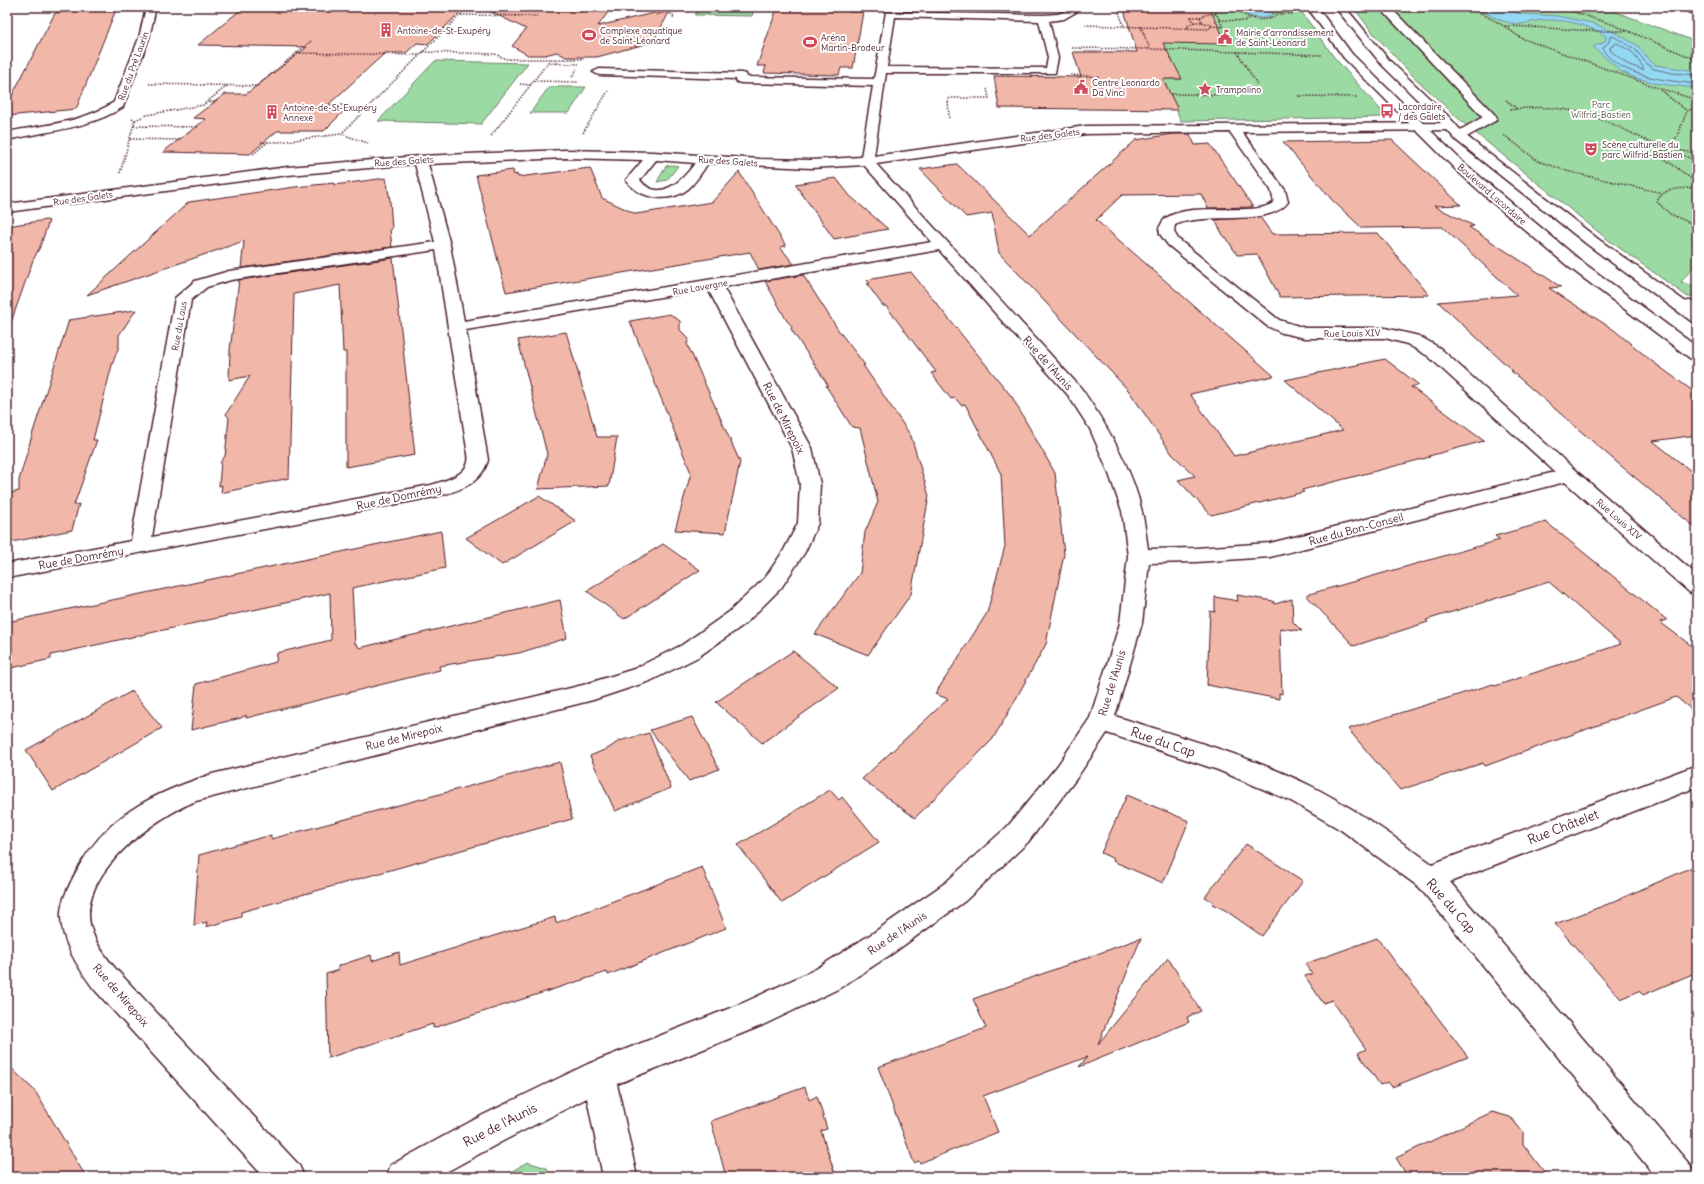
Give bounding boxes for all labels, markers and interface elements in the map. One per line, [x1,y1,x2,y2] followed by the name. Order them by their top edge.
[378,22,394,38] building icon: Antoine-de-St-Exupéry
[397,25,491,36] place label: Antoine-de-St-Exupéry
[600,25,683,46] place label: Complexe aquatique de Saint-Léonard
[581,27,597,43] sports icon: Complexe aquatique de Saint-Léonard
[1236,27,1334,48] place label: Mairie d'arrondissement de Saint-Léonard
[1217,29,1233,45] public building icon: Mairie d'arrondissement de Saint-Léonard
[115,30,151,102] street label: Rue du Pré Laurin
[821,32,885,53] place label: Aréna Martin-Brodeur
[802,34,818,50] sports icon: Aréna Martin-Brodeur
[1092,77,1160,98] place label: Centre Leonardo Da Vinci
[1073,79,1089,95] public building icon: Centre Leonardo Da Vinci
[1197,81,1213,97] place icon: Trampolino
[1216,84,1261,95] place label: Trampolino
[1571,99,1631,120] park label: Parc Wilfrid-Bastien
[1398,101,1445,122] place label: Lacordaire / des Galets
[283,102,377,123] place label: Antoine-de-St-Exupéry Annexe
[1379,103,1395,119] bus stop icon: Lacordaire / des Galets
[264,104,280,120] building icon: Antoine-de-St-Exupéry Annexe
[1020,126,1080,144] street label: Rue des Galets
[1602,139,1683,160] place label: Scène culturelle du parc Wilfrid-Bastien
[1583,141,1599,157] theatre icon: Scène culturelle du parc Wilfrid-Bastien
[374,153,434,169] street label: Rue des Galets
[698,153,758,169] street label: Rue des Galets
[1455,161,1529,227] street label: Boulevard Lacordaire
[53,188,113,208] street label: Rue des Galets
[672,277,729,297] street label: Rue Lavergne
[169,301,189,351] street label: Rue du Laus
[1324,327,1381,339] street label: Rue Louis XIV
[1020,333,1076,393] street label: Rue de l'Aunis
[760,380,808,457] street label: Rue de Mirepoix
[355,481,443,513] street label: Rue de Domrémy
[1594,496,1644,542] street label: Rue Louis XIV
[1307,510,1405,548] street label: Rue du Bon-Conseil
[37,544,125,572] street label: Rue de Domrémy
[1095,648,1129,718] street label: Rue de l'Aunis
[364,721,444,753] street label: Rue de Mirepoix
[1128,723,1198,761] street label: Rue du Cap
[1525,805,1602,848] street label: Rue Châtelet
[1422,875,1480,937] street label: Rue du Cap
[865,908,929,958] street label: Rue de l'Aunis
[90,961,152,1030] street label: Rue de Mirepoix
[460,1099,540,1151] street label: Rue de l'Aunis

